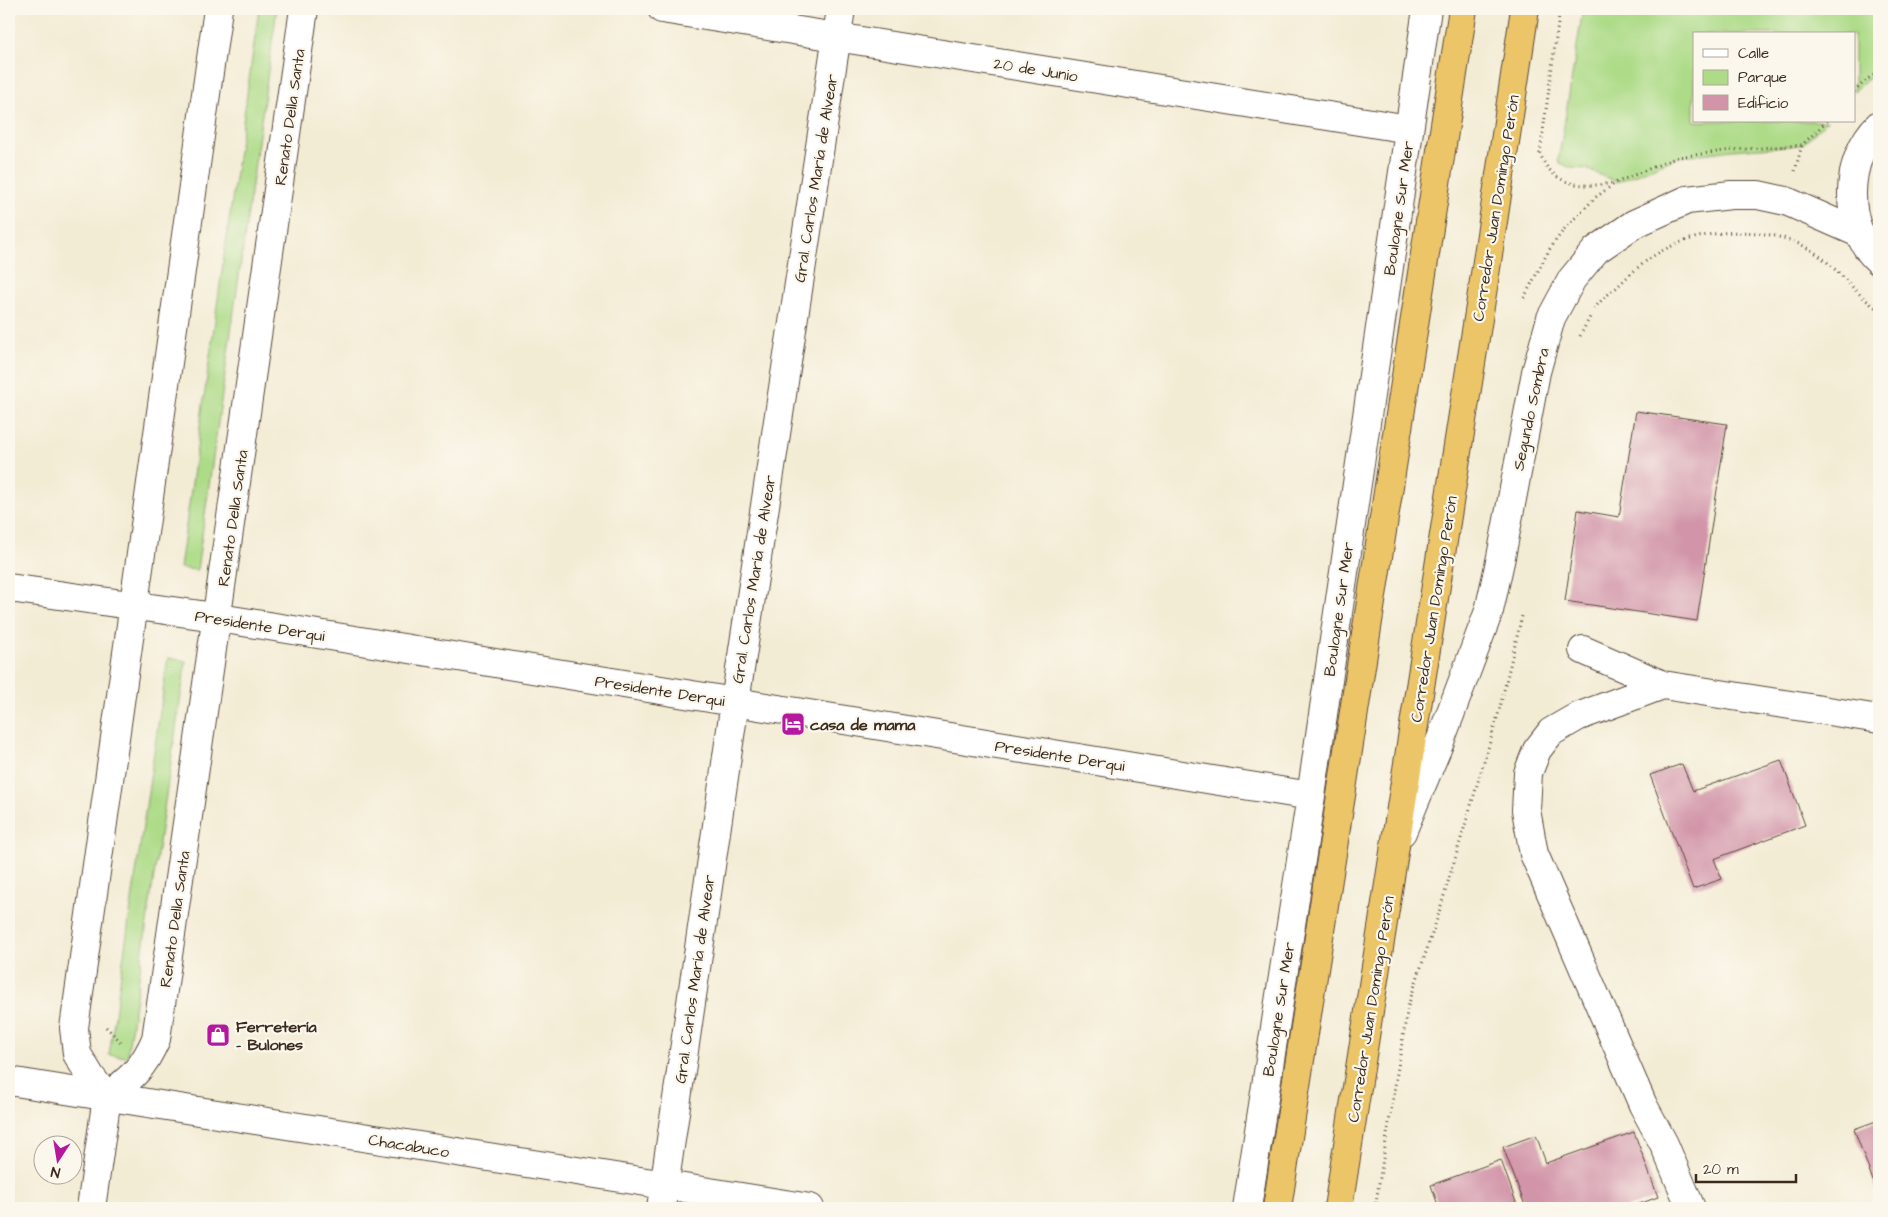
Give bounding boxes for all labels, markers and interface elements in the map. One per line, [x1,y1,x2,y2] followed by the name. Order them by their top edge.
[1693,32,1856,122] legend
[1738,43,1769,64] text: Calle
[270,47,310,187] street label: Renato Della Santa
[992,52,1080,87] street label: 20 de Junio
[1738,67,1787,88] text: Parque
[789,72,843,284] street label: Gral. Carlos María de Alvear
[1467,93,1526,323] street label: Corredor Juan Domingo Perón
[1738,93,1789,114] text: Edificio
[1379,139,1420,277] street label: Boulogne Sur Mer
[1507,346,1556,473] street label: Segundo Sombra
[213,448,253,588] street label: Renato Della Santa
[727,473,781,685] street label: Gral. Carlos María de Alvear
[1405,494,1464,724] street label: Corredor Juan Domingo Perón
[1319,540,1360,678] street label: Boulogne Sur Mer
[193,605,327,647] street label: Presidente Derqui
[593,670,727,712] street label: Presidente Derqui
[780,711,806,737] hotel icon: casa de mama
[810,714,916,736] place label: casa de mama
[993,735,1127,777] street label: Presidente Derqui
[155,849,195,989] street label: Renato Della Santa
[669,873,721,1085] street label: Gral. Carlos María de Alvear
[1342,894,1401,1124] street label: Corredor Juan Domingo Perón
[1258,940,1301,1078] street label: Boulogne Sur Mer
[236,1016,317,1056] place label: Ferretería - Bulones
[205,1022,231,1048] shop icon: Ferretería - Bulones
[367,1129,451,1163] street label: Chacabuco
[32,1134,82,1184] north arrow
[1696,1152,1796,1184] scale bar
[1703,1159,1739,1180] text: 20 m
[49,1161,62,1182] text: N

